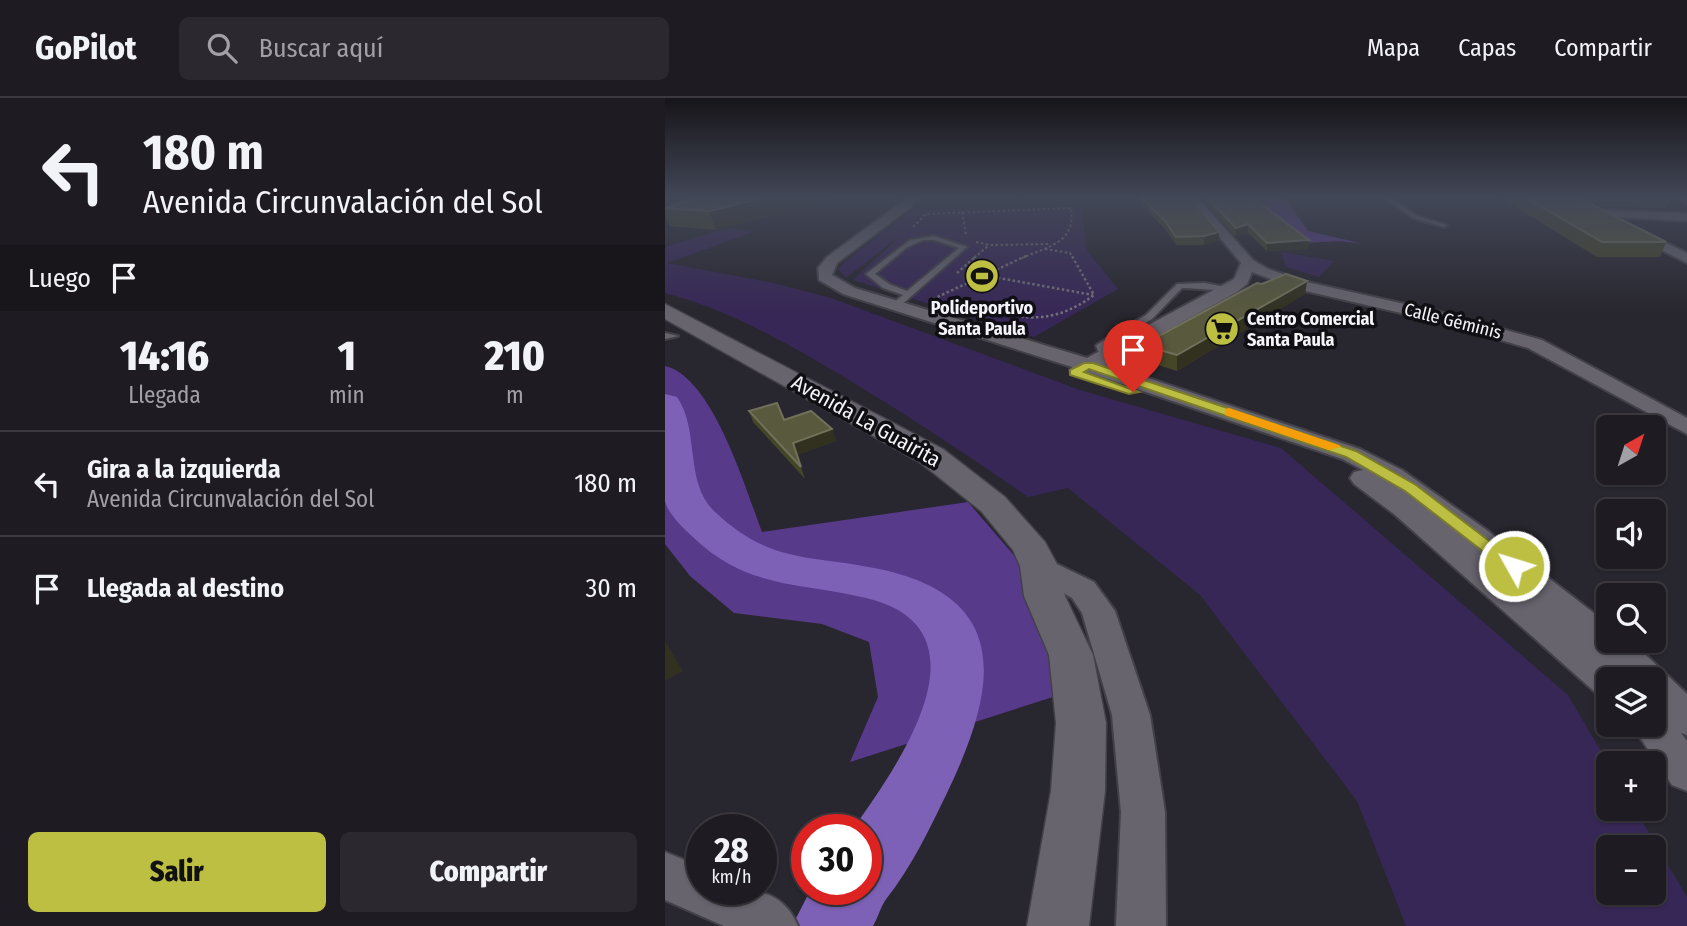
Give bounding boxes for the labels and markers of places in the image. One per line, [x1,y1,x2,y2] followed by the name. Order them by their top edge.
[963,257,1001,295] sports icon: Polideportivo Santa Paula
[931,297,1034,340] place label: Polideportivo Santa Paula
[1247,308,1374,351] place label: Centro Comercial Santa Paula
[1203,310,1241,348] supermarket icon: Centro Comercial Santa Paula
[1103,320,1163,392] pin

